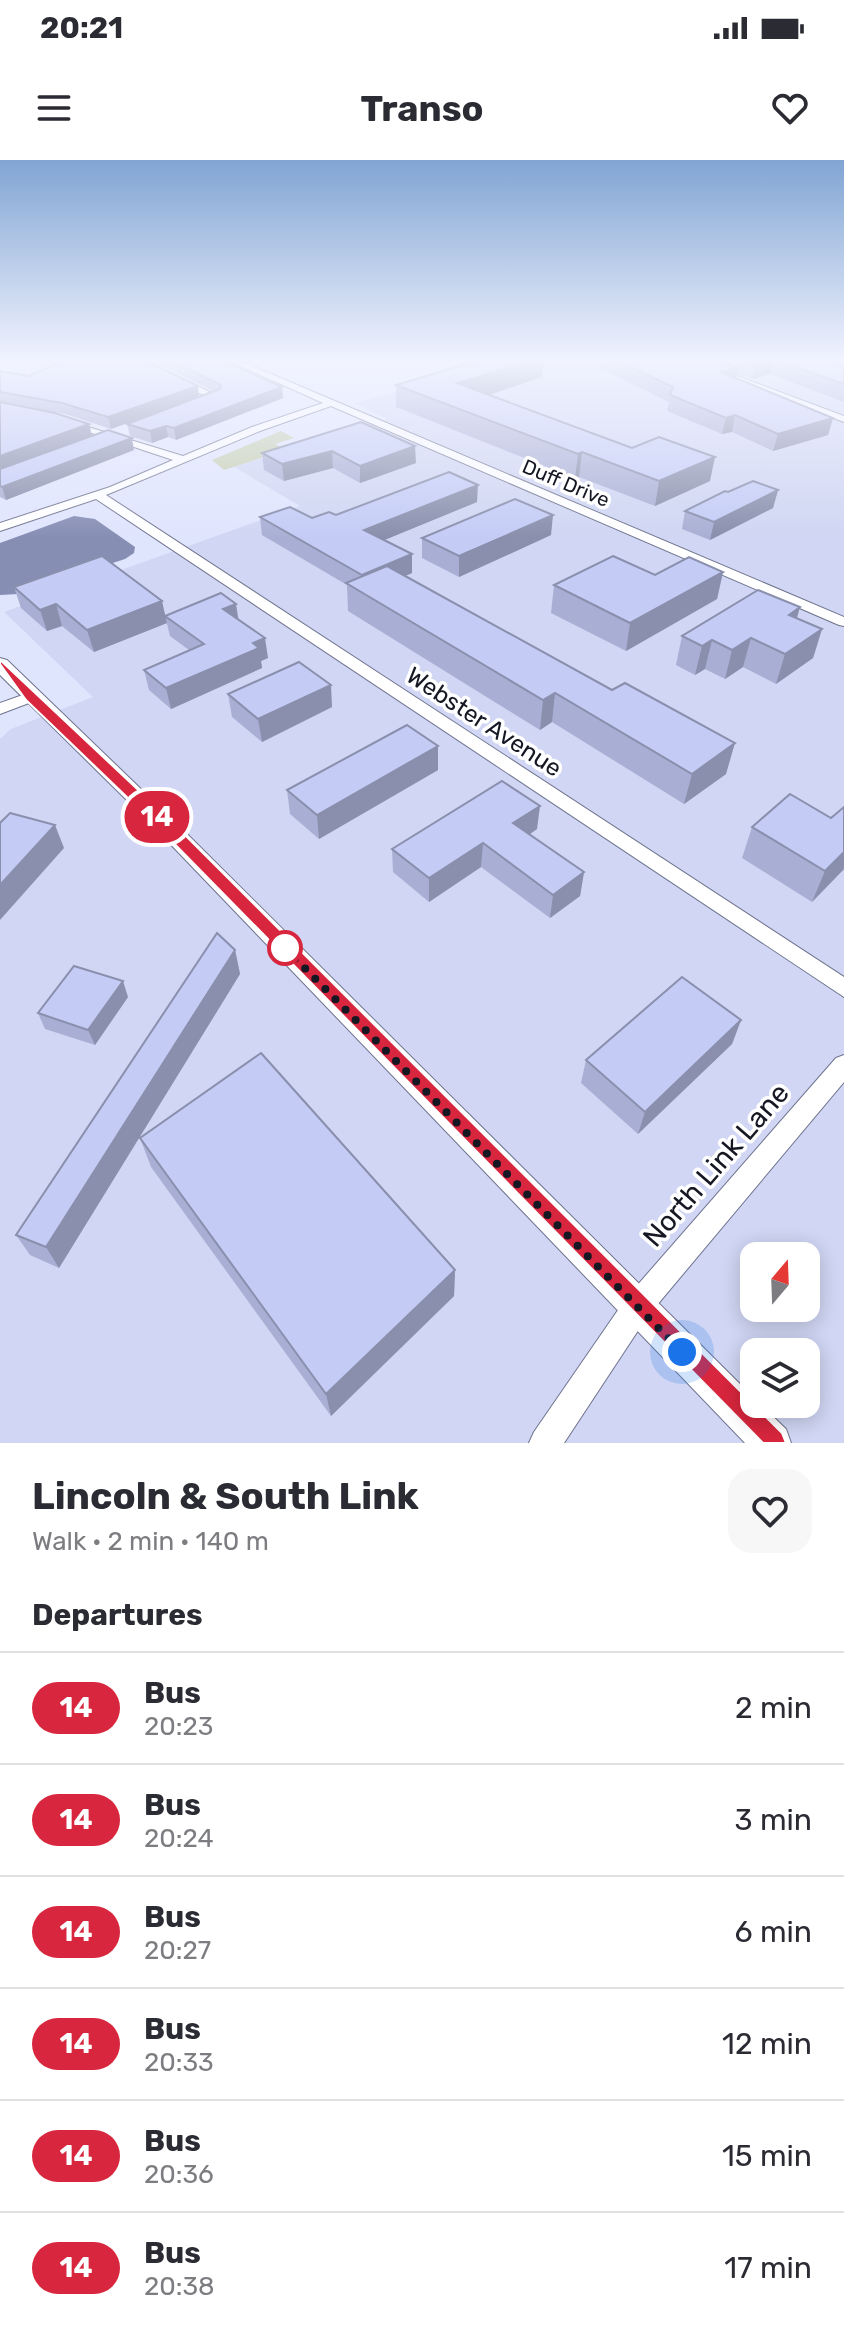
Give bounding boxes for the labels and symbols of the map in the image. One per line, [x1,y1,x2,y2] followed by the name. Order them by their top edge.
[519,454,613,512] street label: Duff Drive
[401,661,567,783] street label: Webster Avenue
[121,791,193,843] line badge: 14
[268,931,302,965] unlabelled marker
[636,1077,796,1253] street label: North Link Lane
[740,1242,820,1322] north arrow
[662,1332,702,1372] your location

